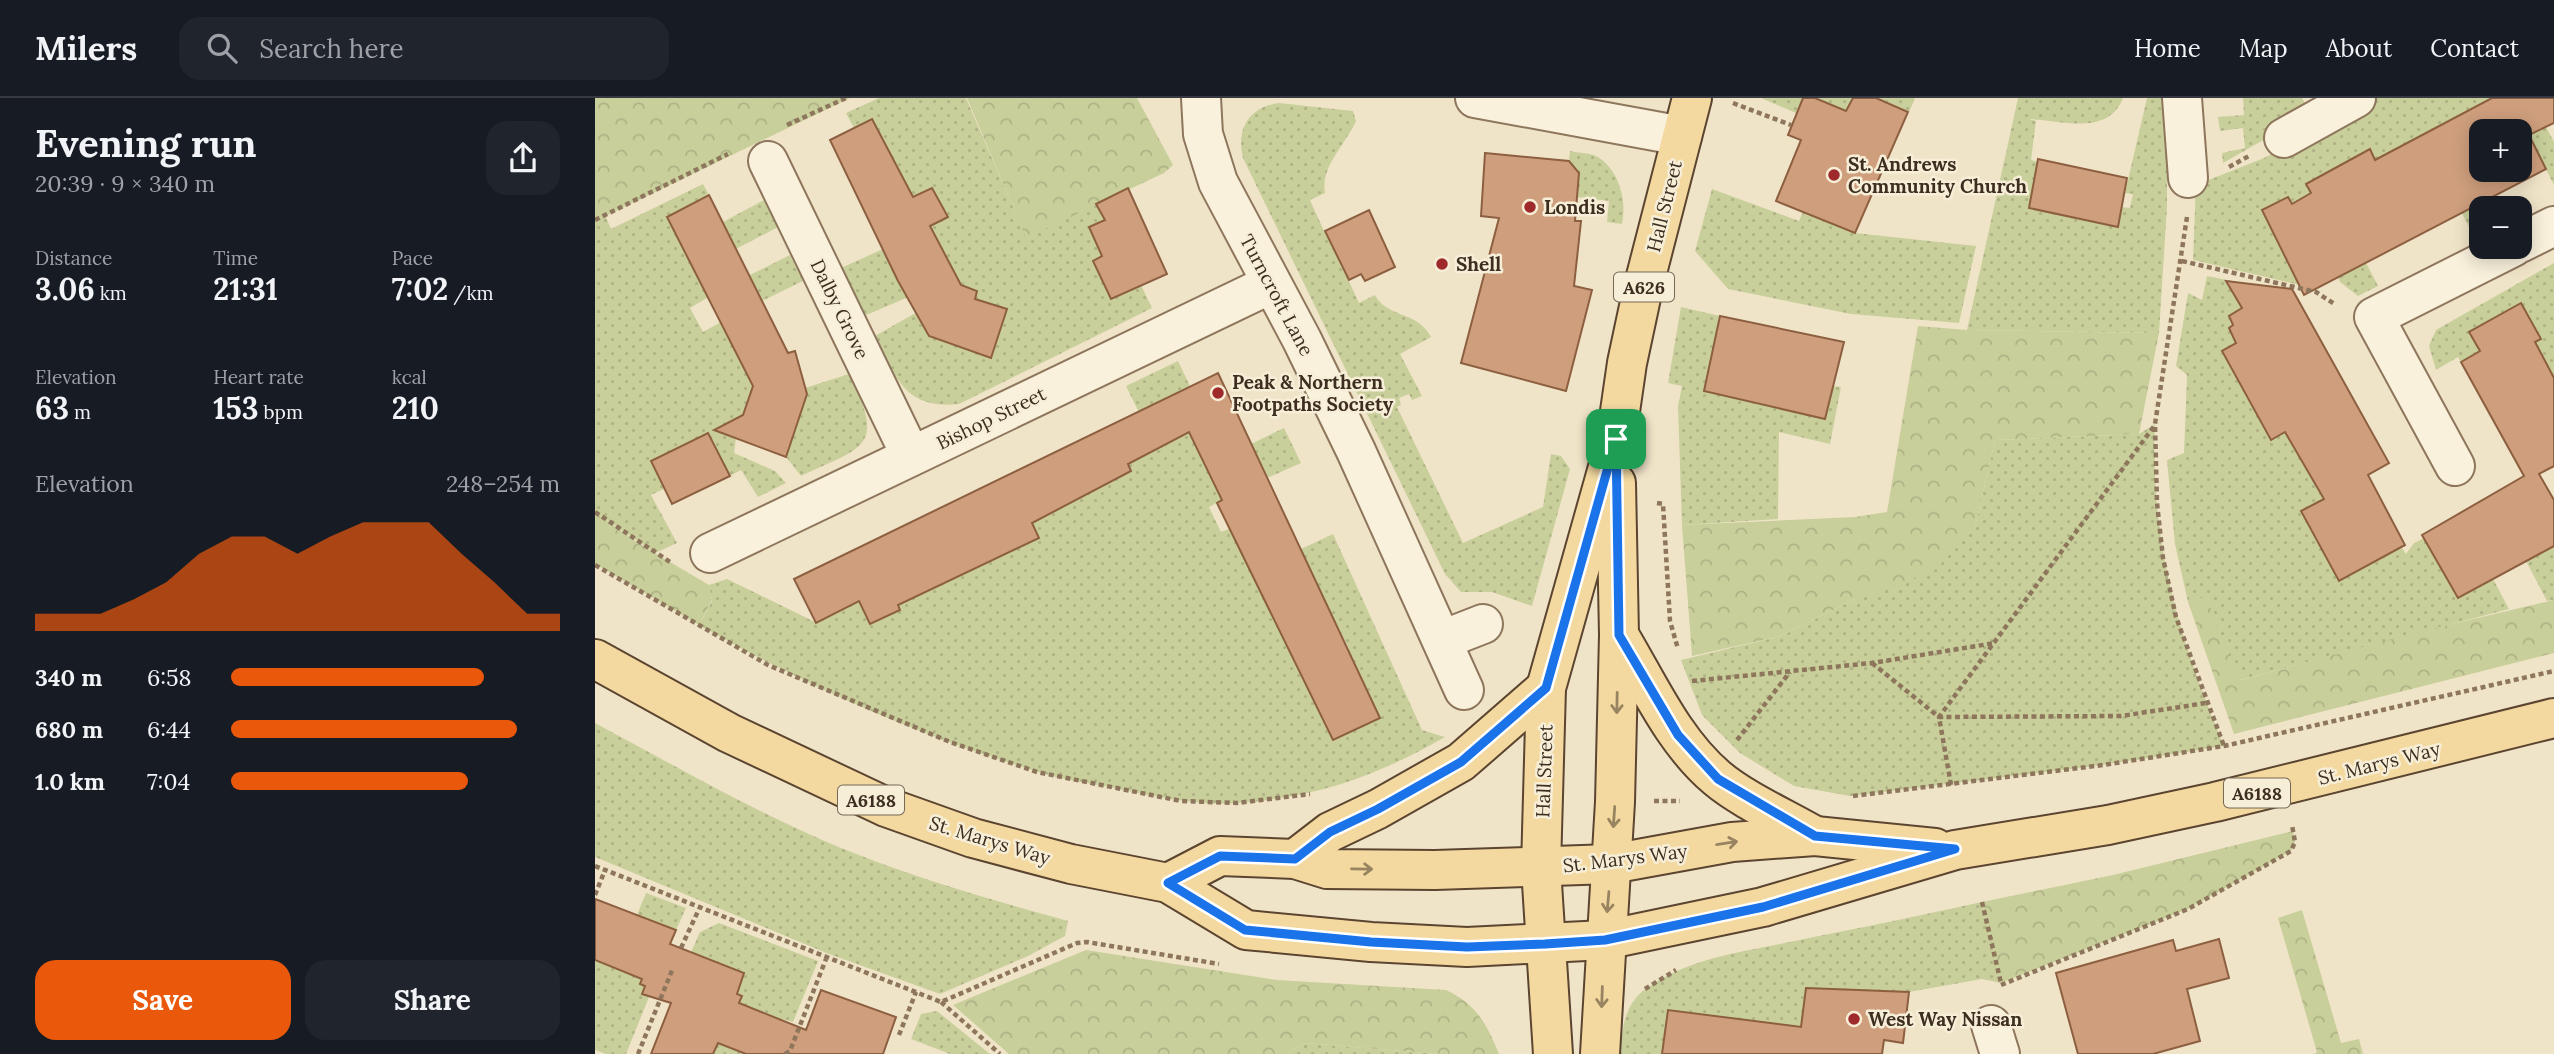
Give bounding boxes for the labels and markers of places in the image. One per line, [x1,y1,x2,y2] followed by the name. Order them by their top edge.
[1848,152,2027,198] place label: St. Andrews Community Church
[1826,167,1842,183] marker: St. Andrews Community Church
[1544,195,1605,219] place label: Londis
[1522,199,1538,215] marker: Londis
[1456,252,1501,276] place label: Shell
[1434,256,1450,272] marker: Shell
[1232,370,1394,416] place label: Peak & Northern Footpaths Society
[1210,385,1226,401] marker: Peak & Northern Footpaths Society
[1586,409,1646,469] pin
[1868,1007,2022,1031] place label: West Way Nissan
[1846,1011,1862,1027] marker: West Way Nissan

